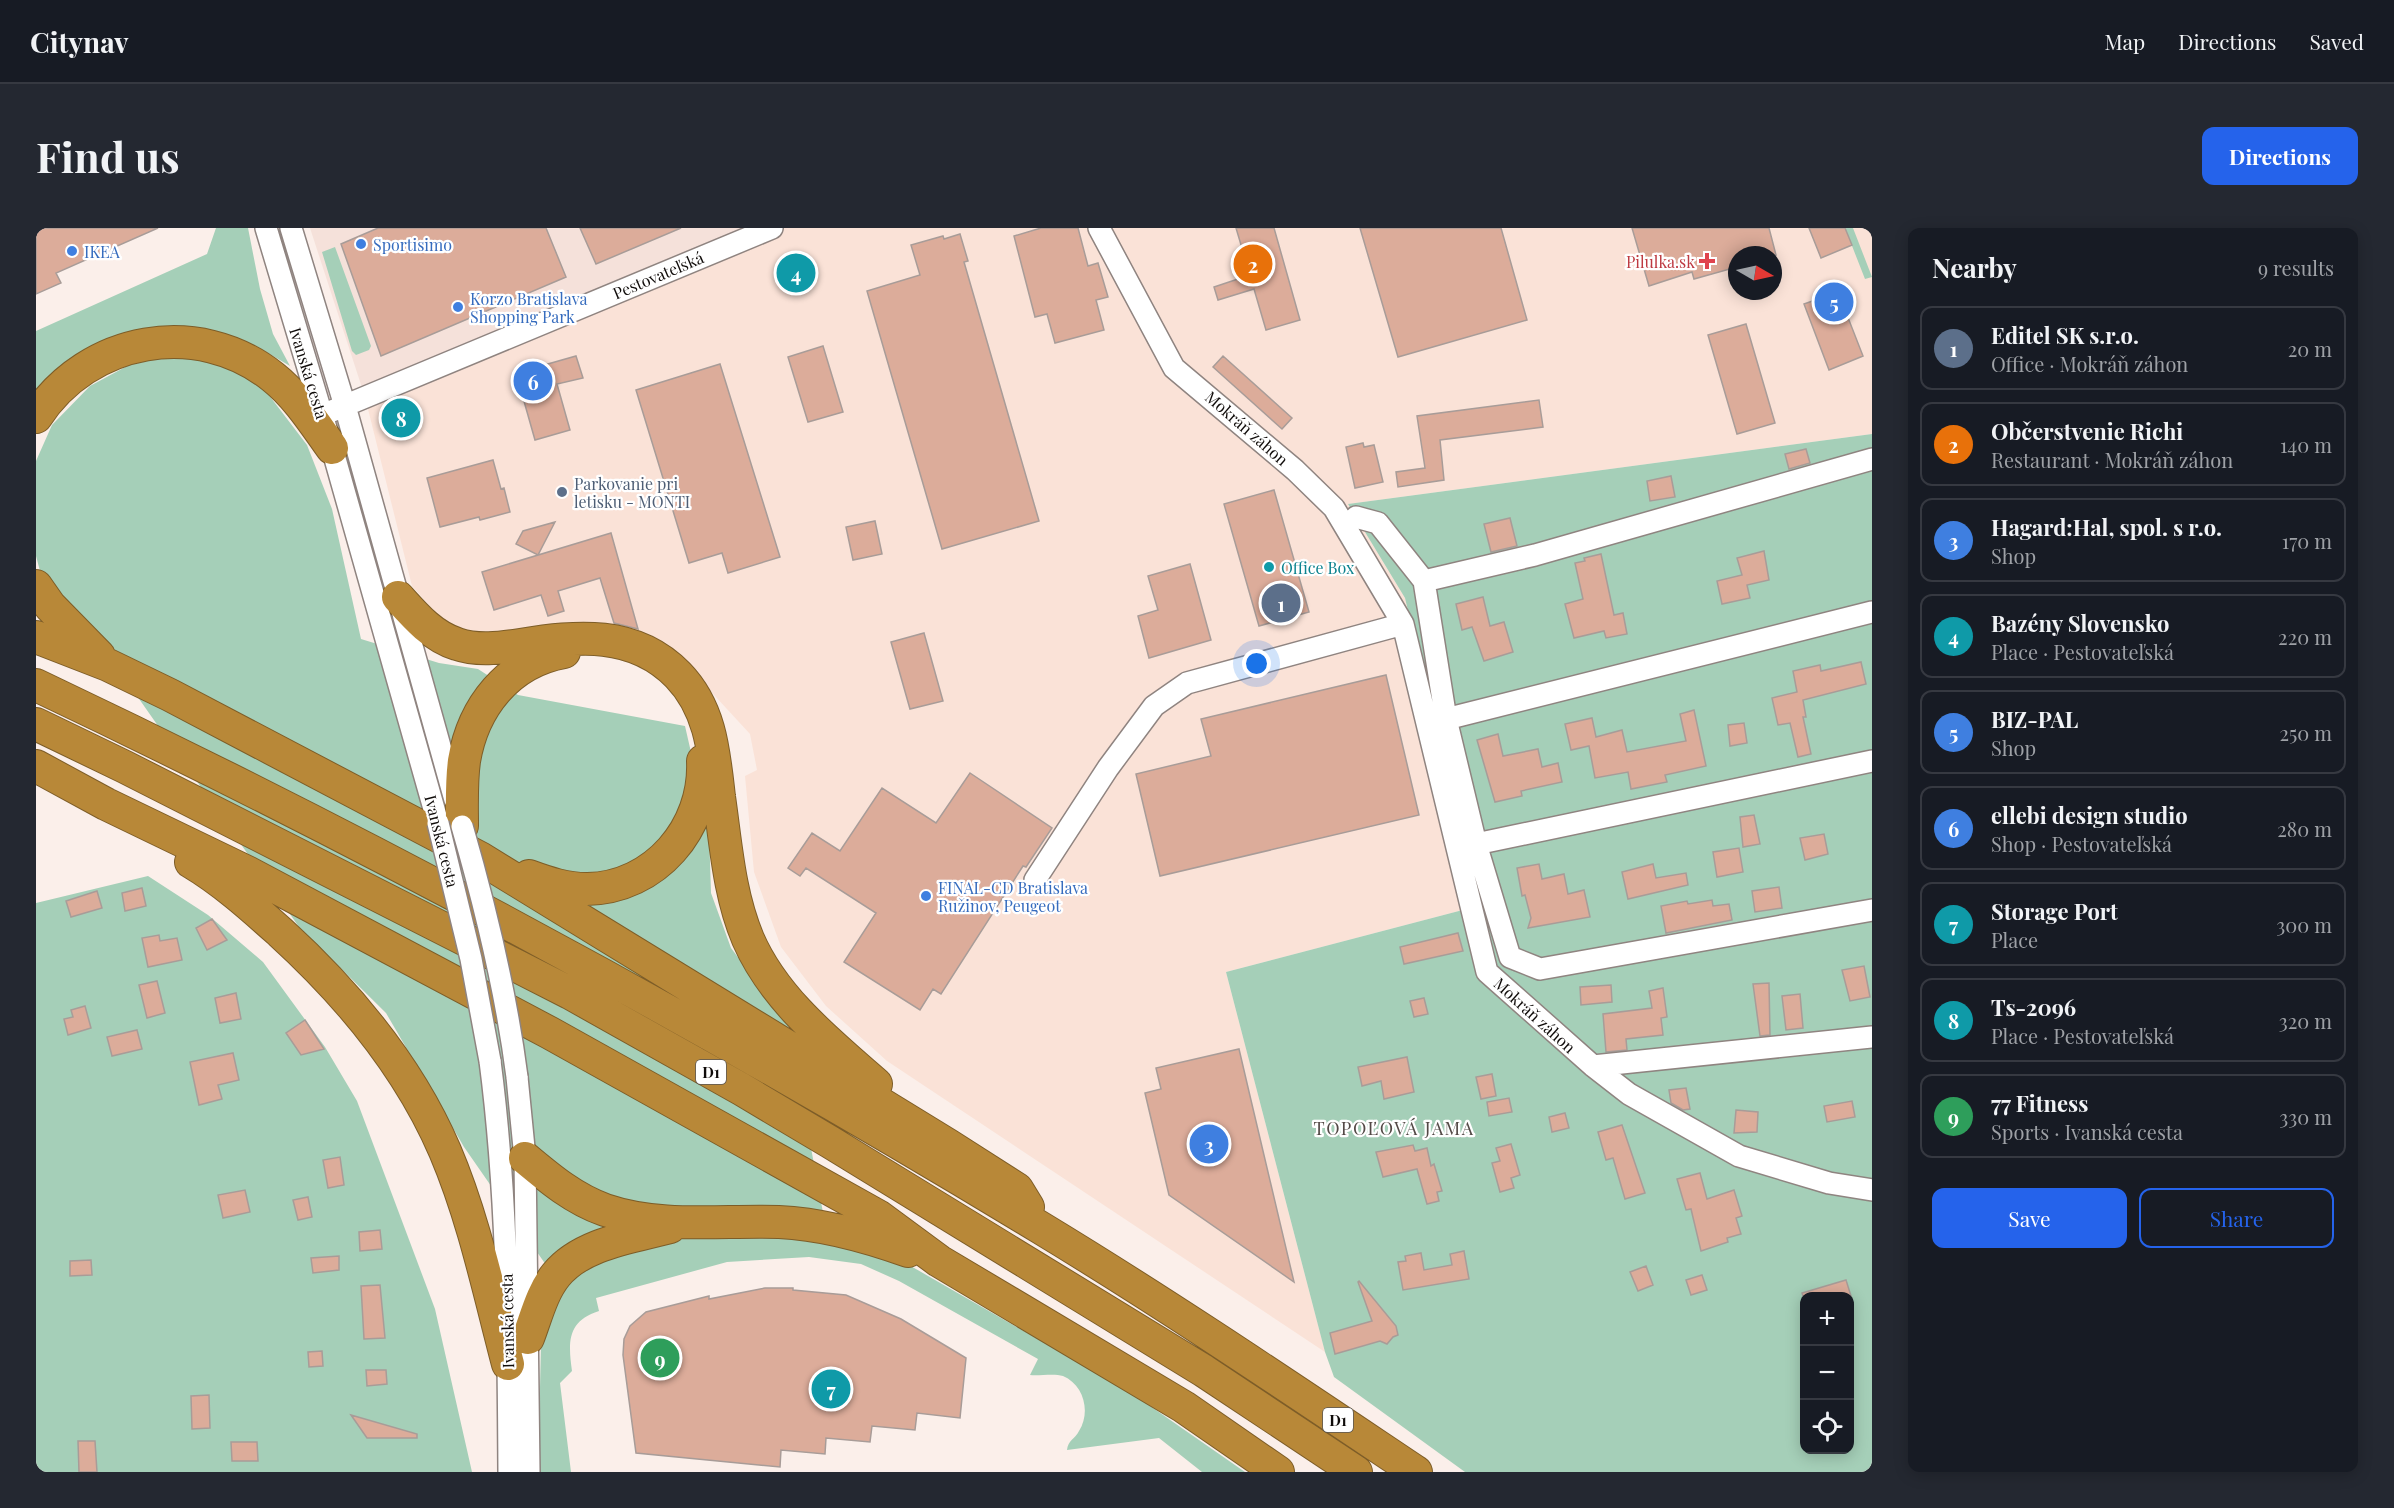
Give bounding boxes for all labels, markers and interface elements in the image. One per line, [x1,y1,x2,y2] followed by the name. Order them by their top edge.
[30,23,129,60] text: Citynav
[2104,27,2145,55] text: Map
[2178,27,2276,55] text: Directions
[2309,27,2364,55] text: Saved
[2202,127,2358,185] button: Directions
[36,128,180,184] text: Find us
[373,234,452,255] place label: Sportisimo
[354,237,368,251] marker: Sportisimo
[84,241,121,262] place label: IKEA
[1234,242,1272,286] pin: 2
[65,244,79,258] marker: IKEA
[609,246,707,304] street label: Pestovateľská
[1728,246,1782,300] north arrow
[776,250,816,296] pin: 4
[1932,250,2017,285] text: Nearby
[1626,251,1695,272] place label: Pilulka.sk
[1700,254,1714,268] marker: Pilulka.sk
[2258,254,2334,281] text: 9 results
[1814,280,1854,325] pin: 5
[470,288,587,327] place label: Korzo Bratislava Shopping Park
[451,300,465,314] marker: Korzo Bratislava Shopping Park
[1991,320,2139,350] text: Editel SK s.r.o.
[285,325,333,421] street label: Ivanská cesta
[1950,335,1957,362] text: 1
[2288,335,2332,362] text: 20 m
[1991,350,2188,377] text: Office · Mokráň záhon
[514,358,552,404] pin: 6
[1201,386,1293,470] street label: Mokráň záhon
[382,396,421,441] pin: 8
[1991,416,2183,446] text: Občerstvenie Richi
[1948,431,1959,458] text: 2
[2280,431,2332,458] text: 140 m
[1991,446,2233,473] text: Restaurant · Mokráň záhon
[574,473,690,512] place label: Parkovanie pri letisku - MONTI
[555,485,569,499] marker: Parkovanie pri letisku - MONTI
[1991,512,2222,542] text: Hagard:Hal, spol. s r.o.
[1949,527,1958,554] text: 3
[2282,527,2332,554] text: 170 m
[1991,542,2036,569] text: Shop
[1281,557,1355,578] place label: Office Box
[1262,560,1276,574] marker: Office Box
[1262,580,1300,626] pin: 1
[1991,608,2170,638] text: Bazény Slovensko
[1948,623,1959,650] text: 4
[2278,623,2332,650] text: 220 m
[1991,638,2174,665] text: Place · Pestovateľská
[1242,649,1271,678] your location
[1991,704,2078,734] text: BIZ-PAL
[1949,719,1958,746] text: 5
[2279,719,2332,746] text: 250 m
[1991,734,2036,761] text: Shop
[420,793,464,889] street label: Ivanská cesta
[1991,800,2188,830] text: ellebi design studio
[1948,815,1959,842] text: 6
[2277,815,2332,842] text: 280 m
[1991,830,2172,857] text: Shop · Pestovateľská
[938,877,1088,916] place label: FINAL-CD Bratislava Ružinov, Peugeot
[919,889,933,903] marker: FINAL-CD Bratislava Ružinov, Peugeot
[1991,896,2118,926] text: Storage Port
[1949,911,1958,938] text: 7
[2276,911,2332,938] text: 300 m
[1991,926,2038,953] text: Place
[1490,973,1581,1058] street label: Mokráň záhon
[1991,992,2076,1022] text: Ts-2096
[1948,1007,1959,1034] text: 8
[2279,1007,2332,1034] text: 320 m
[1991,1022,2174,1049] text: Place · Pestovateľská
[696,1060,726,1084] road number: D1
[1991,1088,2088,1118] text: 77 Fitness
[1948,1103,1959,1130] text: 9
[2279,1103,2332,1130] text: 330 m
[1314,1116,1474,1140] district label: TOPOĽOVÁ JAMA
[1991,1118,2183,1145] text: Sports · Ivanská cesta
[1190,1122,1228,1166] pin: 3
[1932,1188,2127,1248] button: Save
[2139,1188,2334,1248] button: Share
[496,1273,518,1369] street label: Ivanská cesta
[1800,1292,1854,1454] map controls
[1800,1292,1854,1346] button: +
[640,1336,680,1380] pin: 9
[1800,1346,1854,1400] button: −
[812,1366,850,1412] pin: 7
[1800,1400,1854,1454] button: locate
[1323,1408,1353,1432] road number: D1

